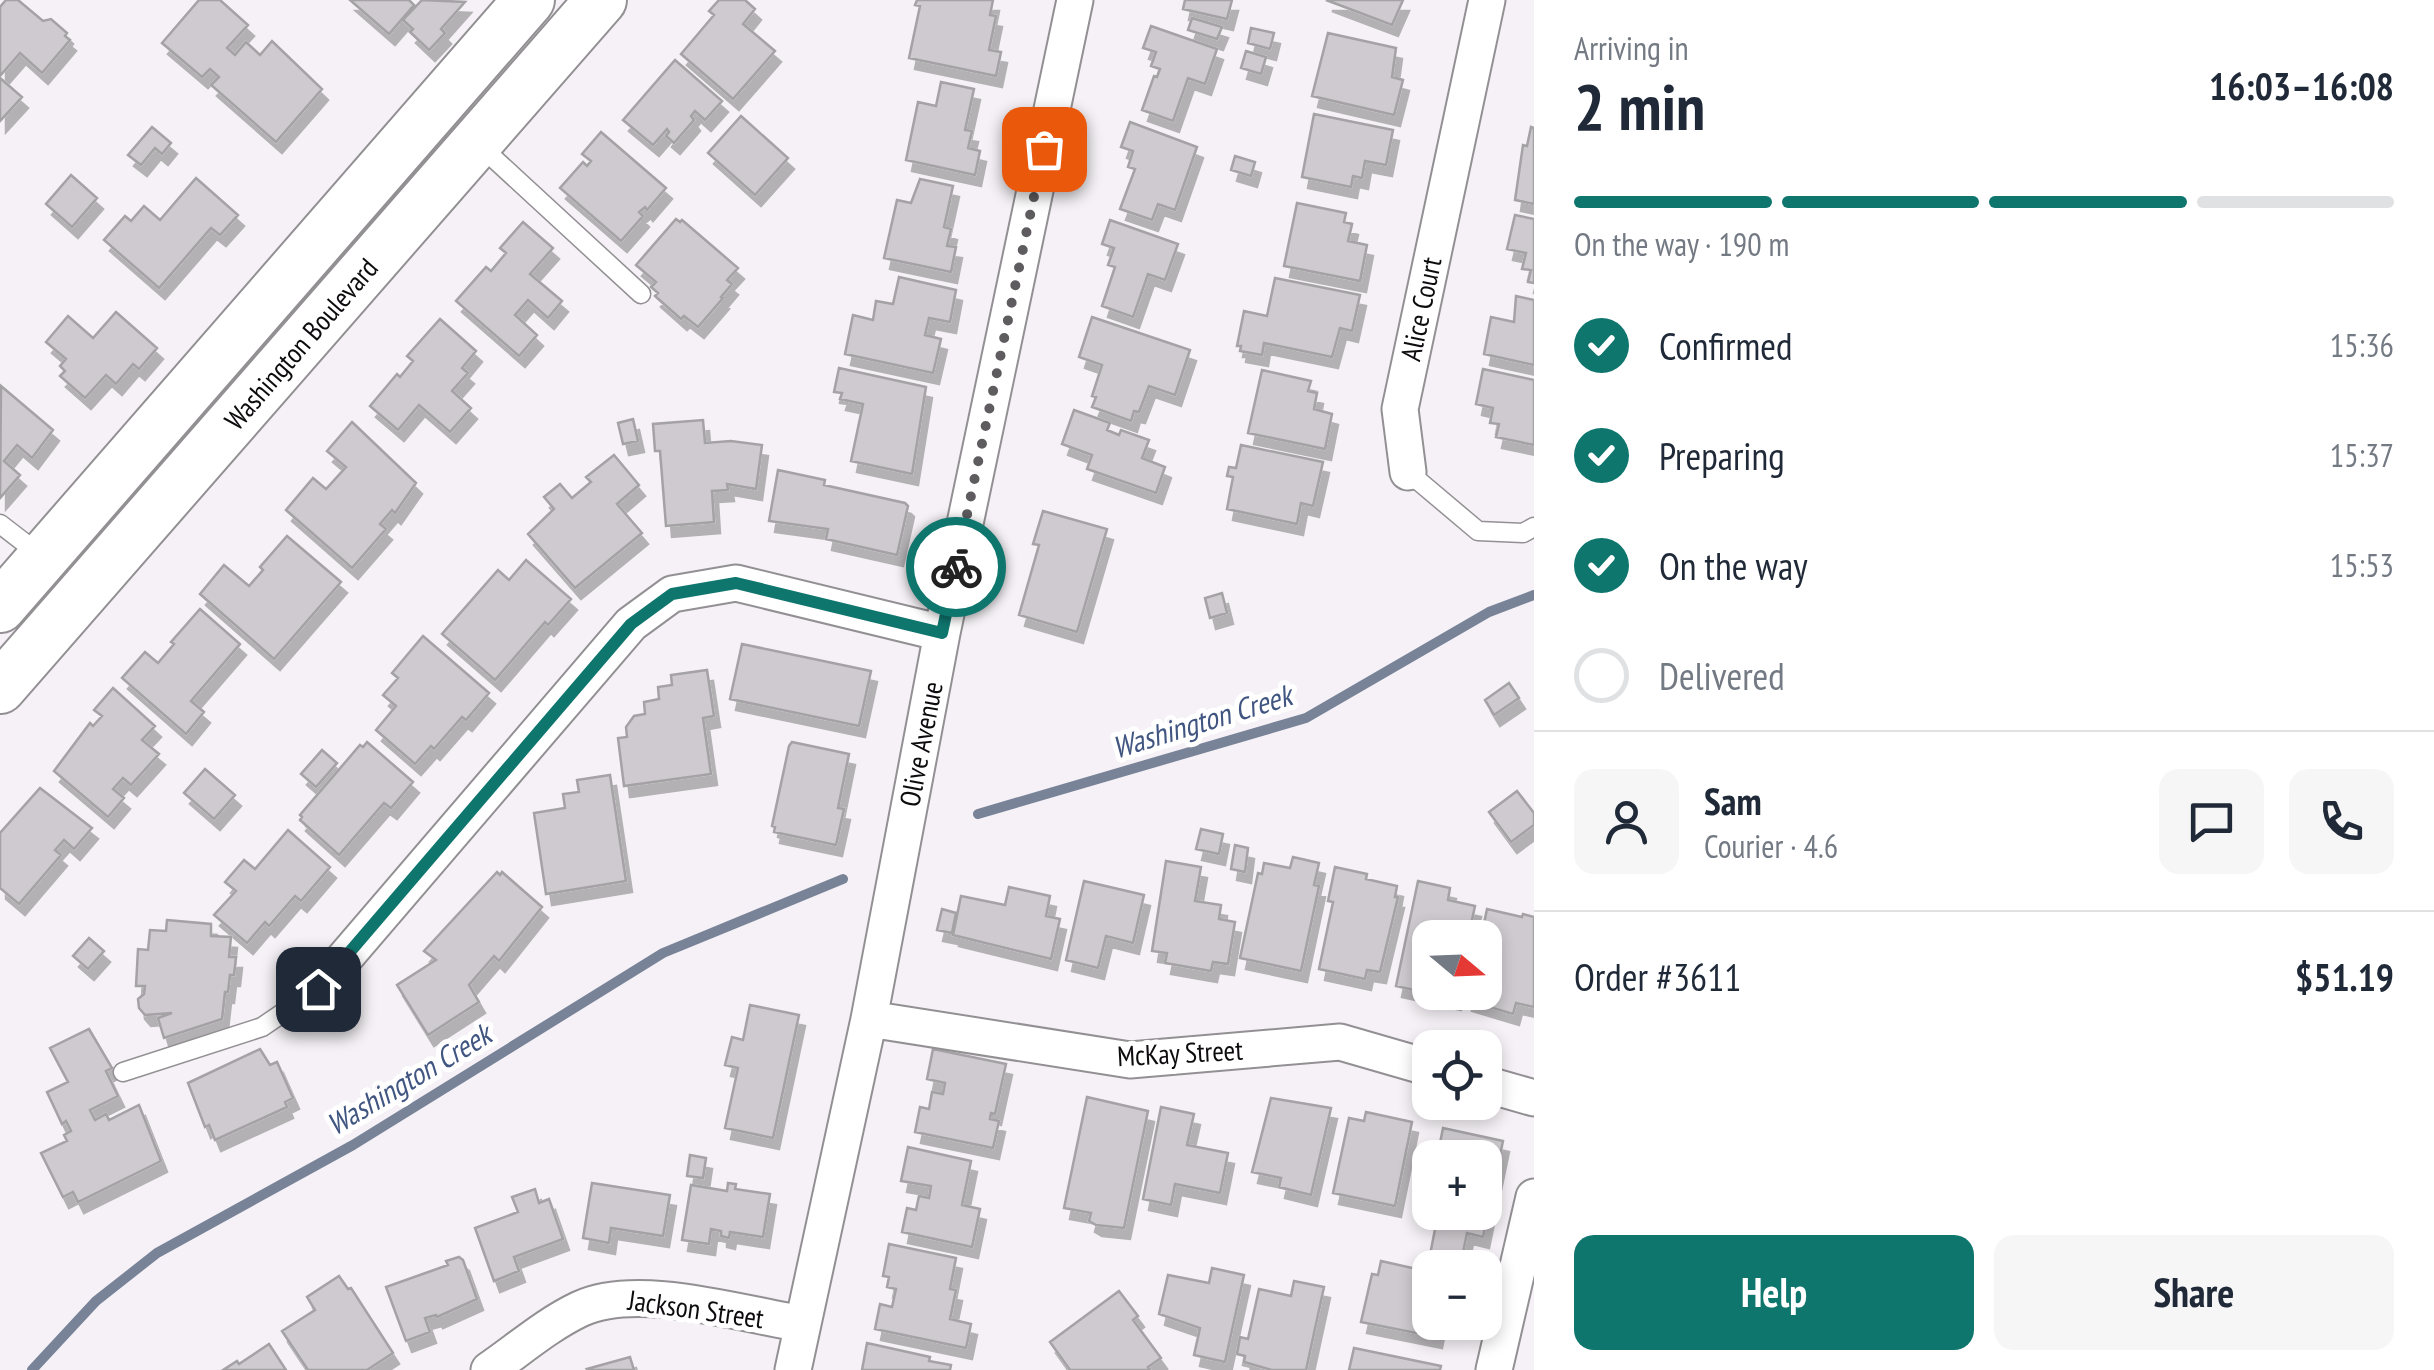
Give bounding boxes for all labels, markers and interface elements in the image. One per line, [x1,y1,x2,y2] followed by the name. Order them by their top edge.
[1574,27,1689,69] text: Arriving in
[2209,61,2394,110] text: 16:03–16:08
[1574,64,1705,148] text: 2 min
[1002,107,1087,192] pin
[1017,122,1072,177] icon: bag
[1574,223,1789,265] text: On the way · 190 m
[216,250,385,437] street label: Washington Boulevard
[1391,253,1450,364] street label: Alice Court
[1574,318,1629,373] icon: check
[1659,321,1792,370] text: Confirmed
[2330,324,2394,366] text: 15:36
[1574,428,1629,483] icon: check
[1659,431,1785,480] text: Preparing
[2330,434,2394,476] text: 15:37
[906,517,1006,617] courier
[1574,538,1629,593] icon: check
[929,540,984,595] icon: bike
[1659,541,1807,590] text: On the way
[2330,544,2394,586] text: 15:53
[1659,651,1785,700] text: Delivered
[1107,674,1299,766] water label: Washington Creek
[890,678,951,809] street label: Olive Avenue
[1574,769,1679,874] button: person
[2159,769,2264,874] button: chat
[2289,769,2394,874] button: phone
[1704,776,1762,825] text: Sam
[1704,825,1838,867] text: Courier · 4.6
[1412,920,1502,1010] north arrow
[1412,920,1502,1340] map controls
[276,947,361,1032] pin
[1574,952,1741,1001] text: Order #3611
[2295,952,2394,1001] text: $51.19
[291,962,346,1017] icon: home
[319,1013,501,1143] water label: Washington Creek
[1412,1030,1502,1120] button: locate
[1116,1031,1244,1074] street label: McKay Street
[1412,1140,1502,1230] button: +
[1574,1235,1974,1350] button: Help
[1994,1235,2394,1350] button: Share
[1412,1250,1502,1340] button: −
[625,1281,767,1336] street label: Jackson Street

